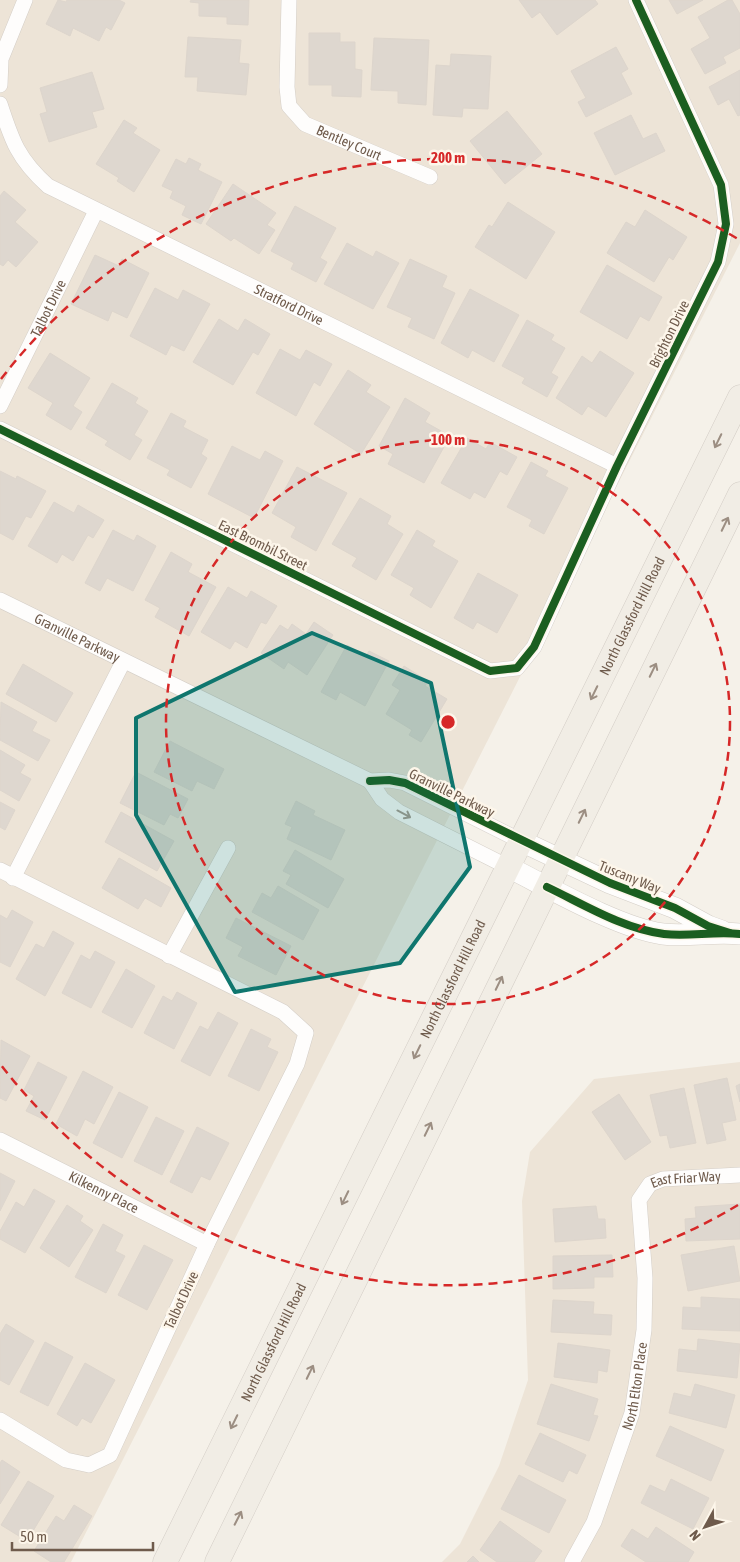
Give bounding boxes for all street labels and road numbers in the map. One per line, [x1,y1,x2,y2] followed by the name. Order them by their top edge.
[314,122,384,163] street label: Bentley Court
[27,277,69,339] street label: Talbot Drive
[252,281,326,328] street label: Stratford Drive
[646,298,692,370] street label: Brighton Drive
[216,517,310,573] street label: East Brombil Street
[596,554,668,678] street label: North Glassford Hill Road
[32,610,123,666] street label: Granville Parkway
[407,765,497,821] street label: Granville Parkway
[597,857,663,897] street label: Tuscany Way
[417,917,489,1041] street label: North Glassford Hill Road
[66,1168,141,1216] street label: Kilkenny Place
[648,1168,721,1191] street label: East Friar Way
[161,1269,201,1331] street label: Talbot Drive
[238,1281,309,1404] street label: North Glassford Hill Road
[619,1341,650,1432] street label: North Elton Place

